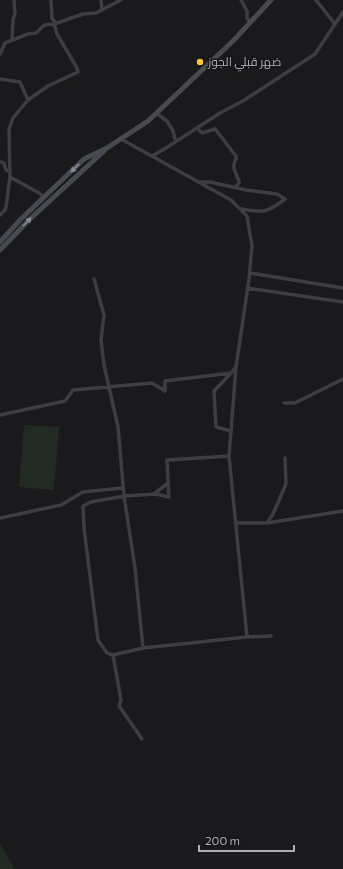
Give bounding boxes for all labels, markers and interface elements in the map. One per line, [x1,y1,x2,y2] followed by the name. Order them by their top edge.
[207,54,281,72] place label: ضهر قبلي الجوز
[195,57,205,67] marker: ضهر قبلي الجوز
[70,163,79,172] one-way arrow
[22,217,32,227] one-way arrow
[199,827,294,853] scale bar
[205,833,240,847] text: 200 m

